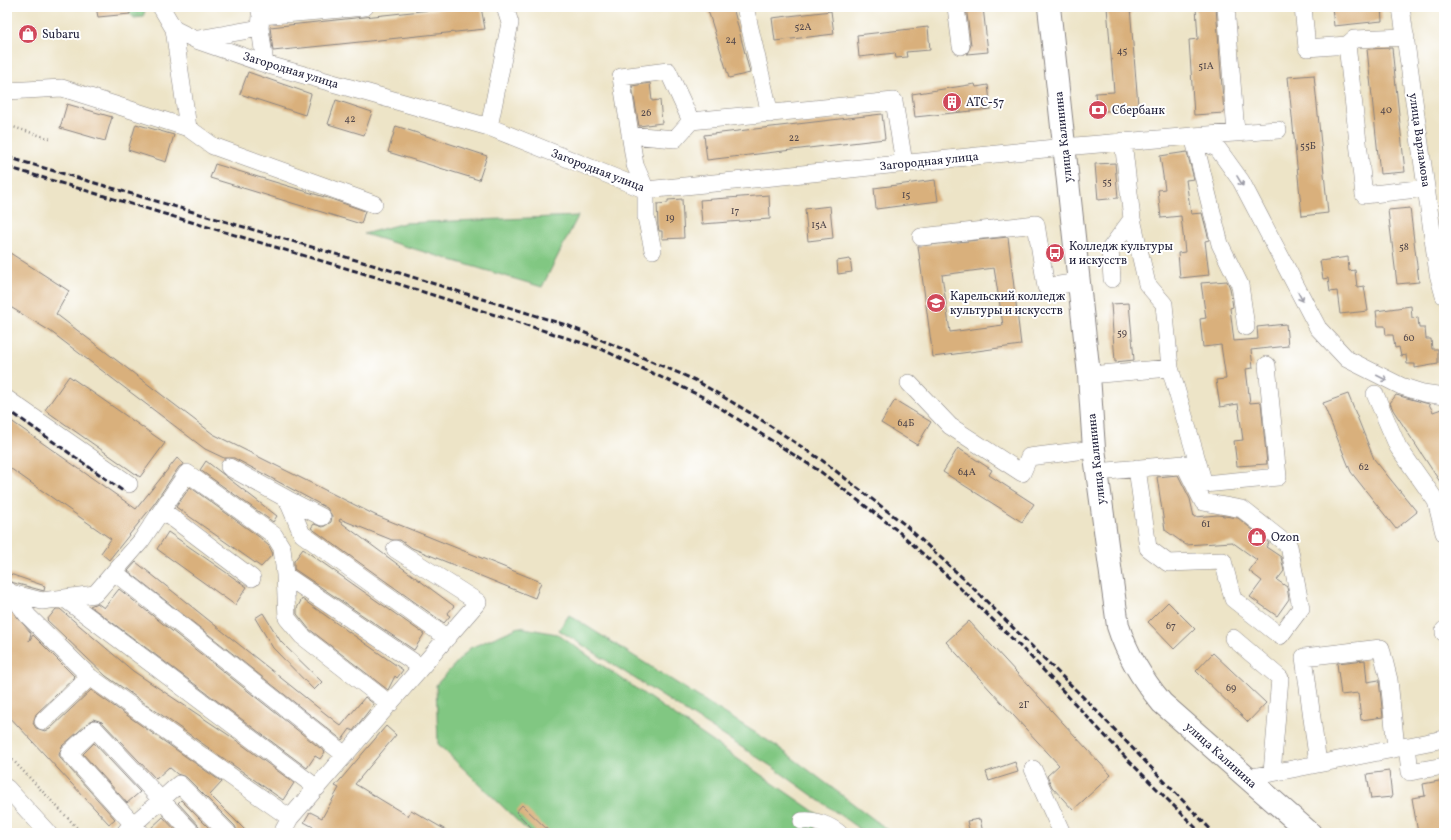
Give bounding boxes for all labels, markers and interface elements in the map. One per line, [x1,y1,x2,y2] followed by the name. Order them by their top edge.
[794,20,812,34] house number: 52А
[17,23,39,45] shop icon: Subaru
[42,27,80,43] place label: Subaru
[725,33,737,47] house number: 24
[1117,44,1127,58] house number: 45
[241,49,341,93] street label: Загородная улица
[1198,59,1214,73] house number: 51А
[1051,90,1077,183] street label: улица Калинина
[941,91,963,113] building icon: АТС-57
[1404,92,1434,188] street label: улица Варламова
[966,95,1004,111] place label: АТС-57
[1087,99,1109,121] bank icon: Сбербанк
[1112,103,1165,119] place label: Сбербанк
[1380,103,1392,117] house number: 40
[641,106,651,120] house number: 26
[344,112,356,126] house number: 42
[789,131,799,145] house number: 22
[1300,139,1316,153] house number: 55Б
[548,146,647,196] street label: Загородная улица
[879,149,979,175] street label: Загородная улица
[1102,175,1112,189] house number: 55
[1236,175,1244,187] one-way arrow
[902,188,911,202] house number: 15
[731,204,740,218] house number: 17
[665,211,675,225] house number: 19
[811,218,827,232] house number: 15А
[1069,239,1173,269] place label: Колледж культуры и искусств
[1399,240,1409,254] house number: 58
[1044,242,1066,264] bus stop icon: Колледж культуры и искусств
[950,289,1066,319] place label: Карельский колледж культуры и искусств
[1297,290,1305,302] one-way arrow
[925,292,947,314] school or university icon: Карельский колледж культуры и искусств
[1117,326,1127,340] house number: 59
[1403,331,1415,345] house number: 60
[1376,374,1388,382] one-way arrow
[1084,412,1110,505] street label: улица Калинина
[898,416,914,430] house number: 64Б
[1359,460,1369,474] house number: 62
[958,465,976,479] house number: 64А
[1202,517,1211,531] house number: 61
[1246,526,1268,548] shop icon: Ozon
[1271,530,1299,546] place label: Ozon
[1166,619,1176,633] house number: 67
[1226,681,1236,695] house number: 69
[1019,698,1030,712] house number: 2Г
[1181,719,1260,792] street label: улица Калинина

